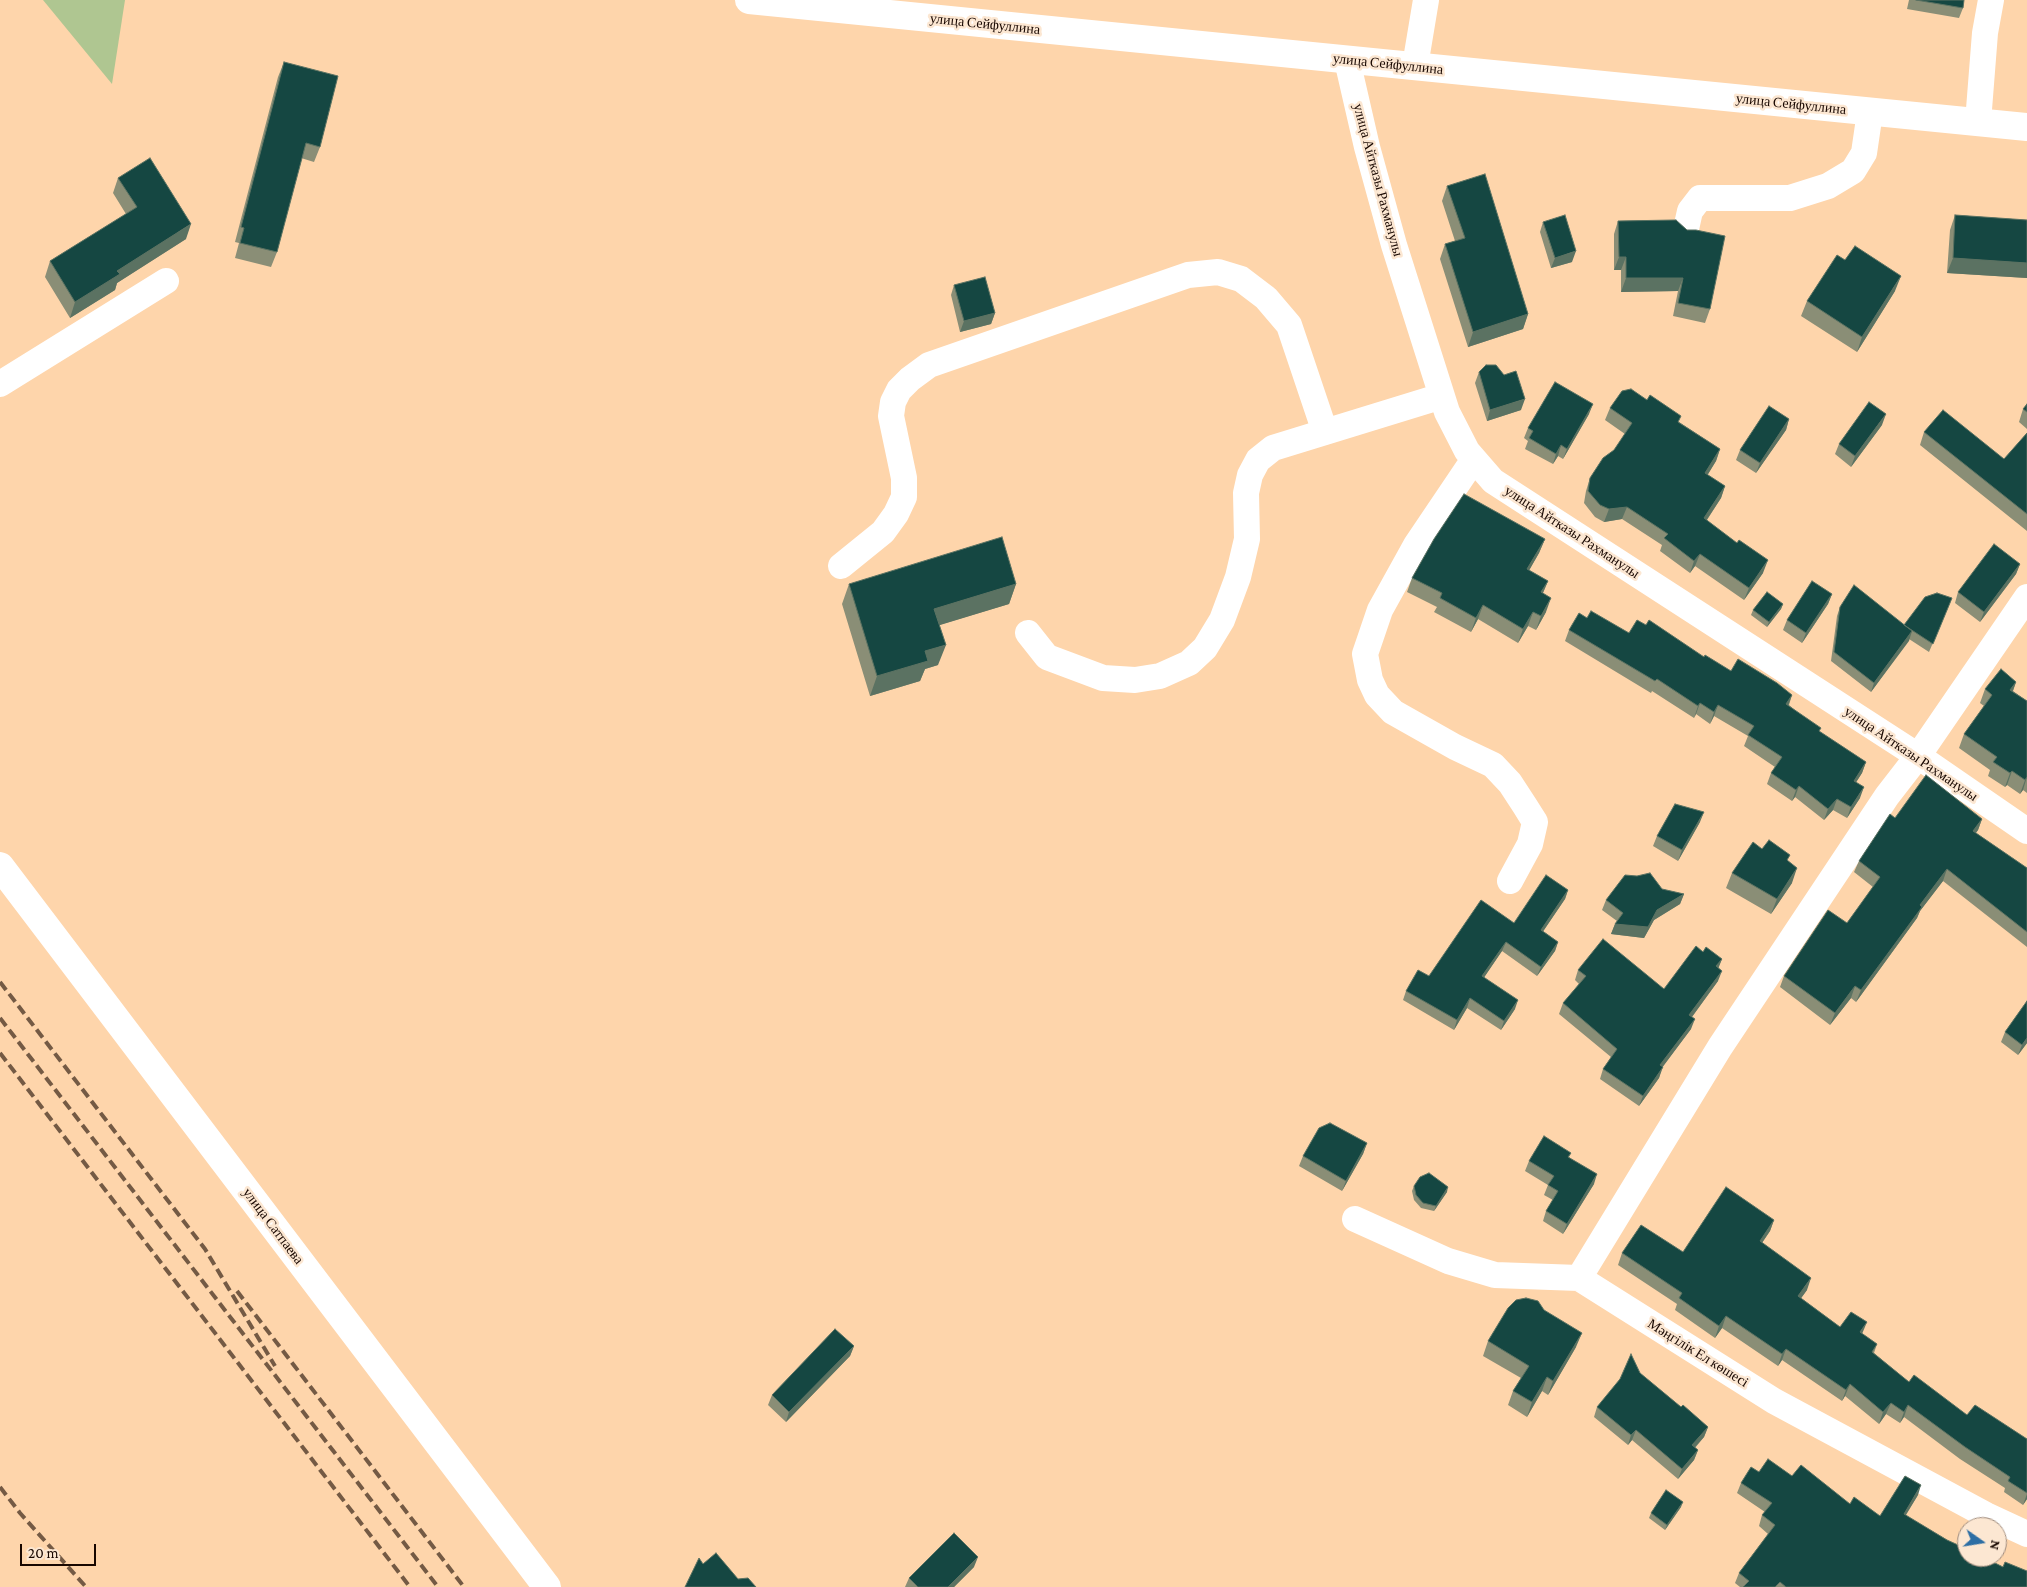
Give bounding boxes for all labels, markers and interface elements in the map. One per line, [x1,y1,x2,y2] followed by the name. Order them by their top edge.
[929,10,1041,38] street label: улица Сейфуллина
[1332,50,1444,78] street label: улица Сейфуллина
[1735,90,1847,118] street label: улица Сейфуллина
[1350,102,1406,258] street label: улица Айтказы Рахманулы
[1501,482,1643,582] street label: улица Айтказы Рахманулы
[1841,703,1981,805] street label: улица Айтказы Рахманулы
[239,1185,307,1267] street label: улица Сатпаева
[1645,1315,1751,1391] street label: Мәңгілік Ел көшесі
[1957,1517,2007,1567] north arrow
[22,1534,99,1566] scale bar
[1987,1539,2005,1552] text: N
[28,1545,59,1561] text: 20 m

